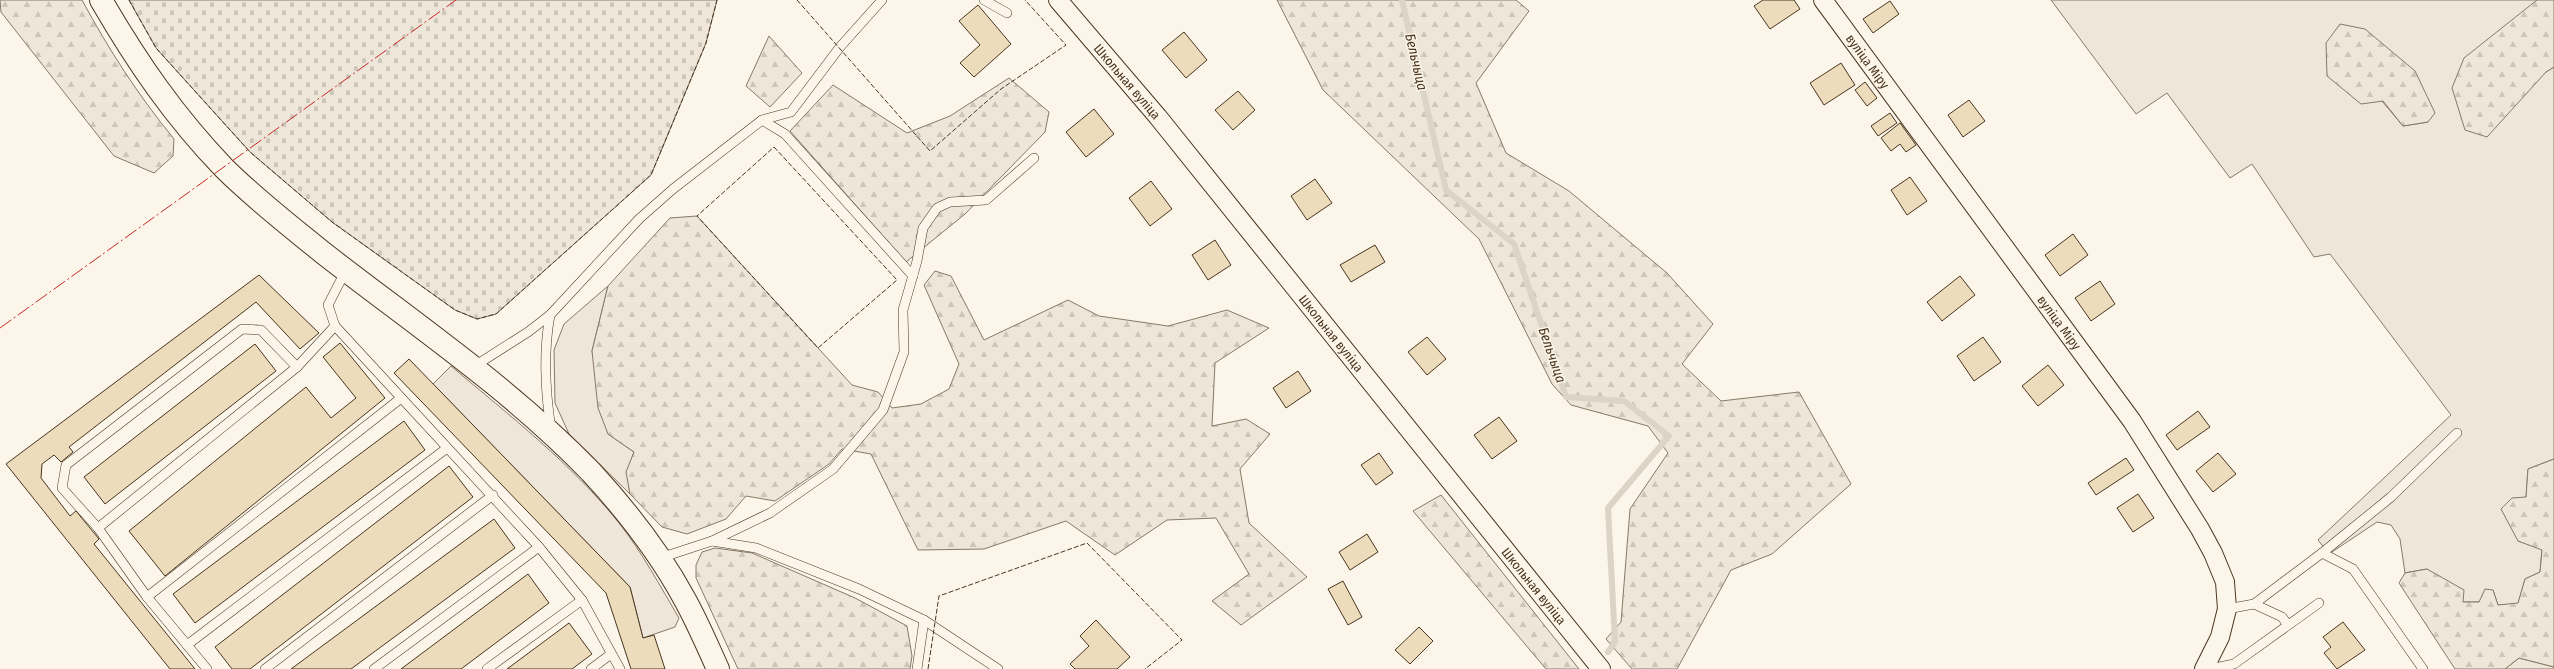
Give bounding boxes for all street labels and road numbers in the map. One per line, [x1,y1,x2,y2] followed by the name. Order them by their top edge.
[1843,31,1893,91] street label: вуліца Міру
[1091,41,1164,122] street label: Школьная вуліца
[1296,292,1367,375] street label: Школьная вуліца
[2035,292,2085,353] street label: вуліца Міру
[1499,544,1570,627] street label: Школьная вуліца

